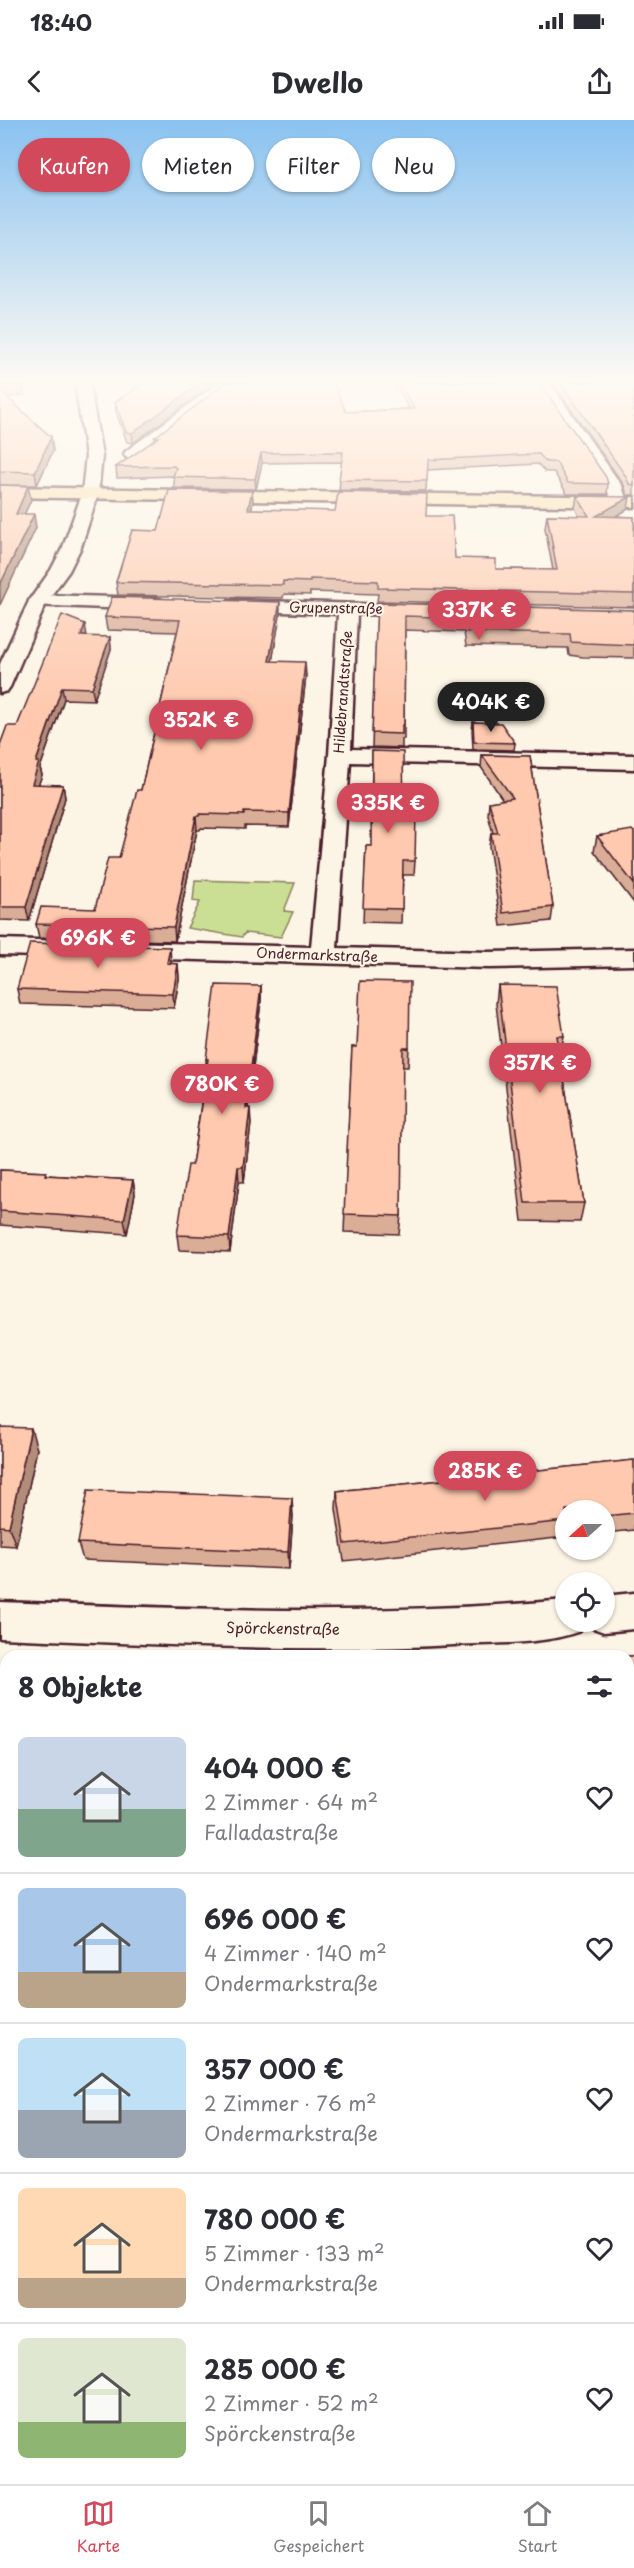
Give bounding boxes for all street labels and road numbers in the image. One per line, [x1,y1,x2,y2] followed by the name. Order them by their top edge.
[289,596,383,619] street label: Grupenstraße
[328,630,357,754] street label: Hildebrandtstraße
[256,942,378,967] street label: Ondermarkstraße
[226,1615,340,1640] street label: Spörckenstraße

